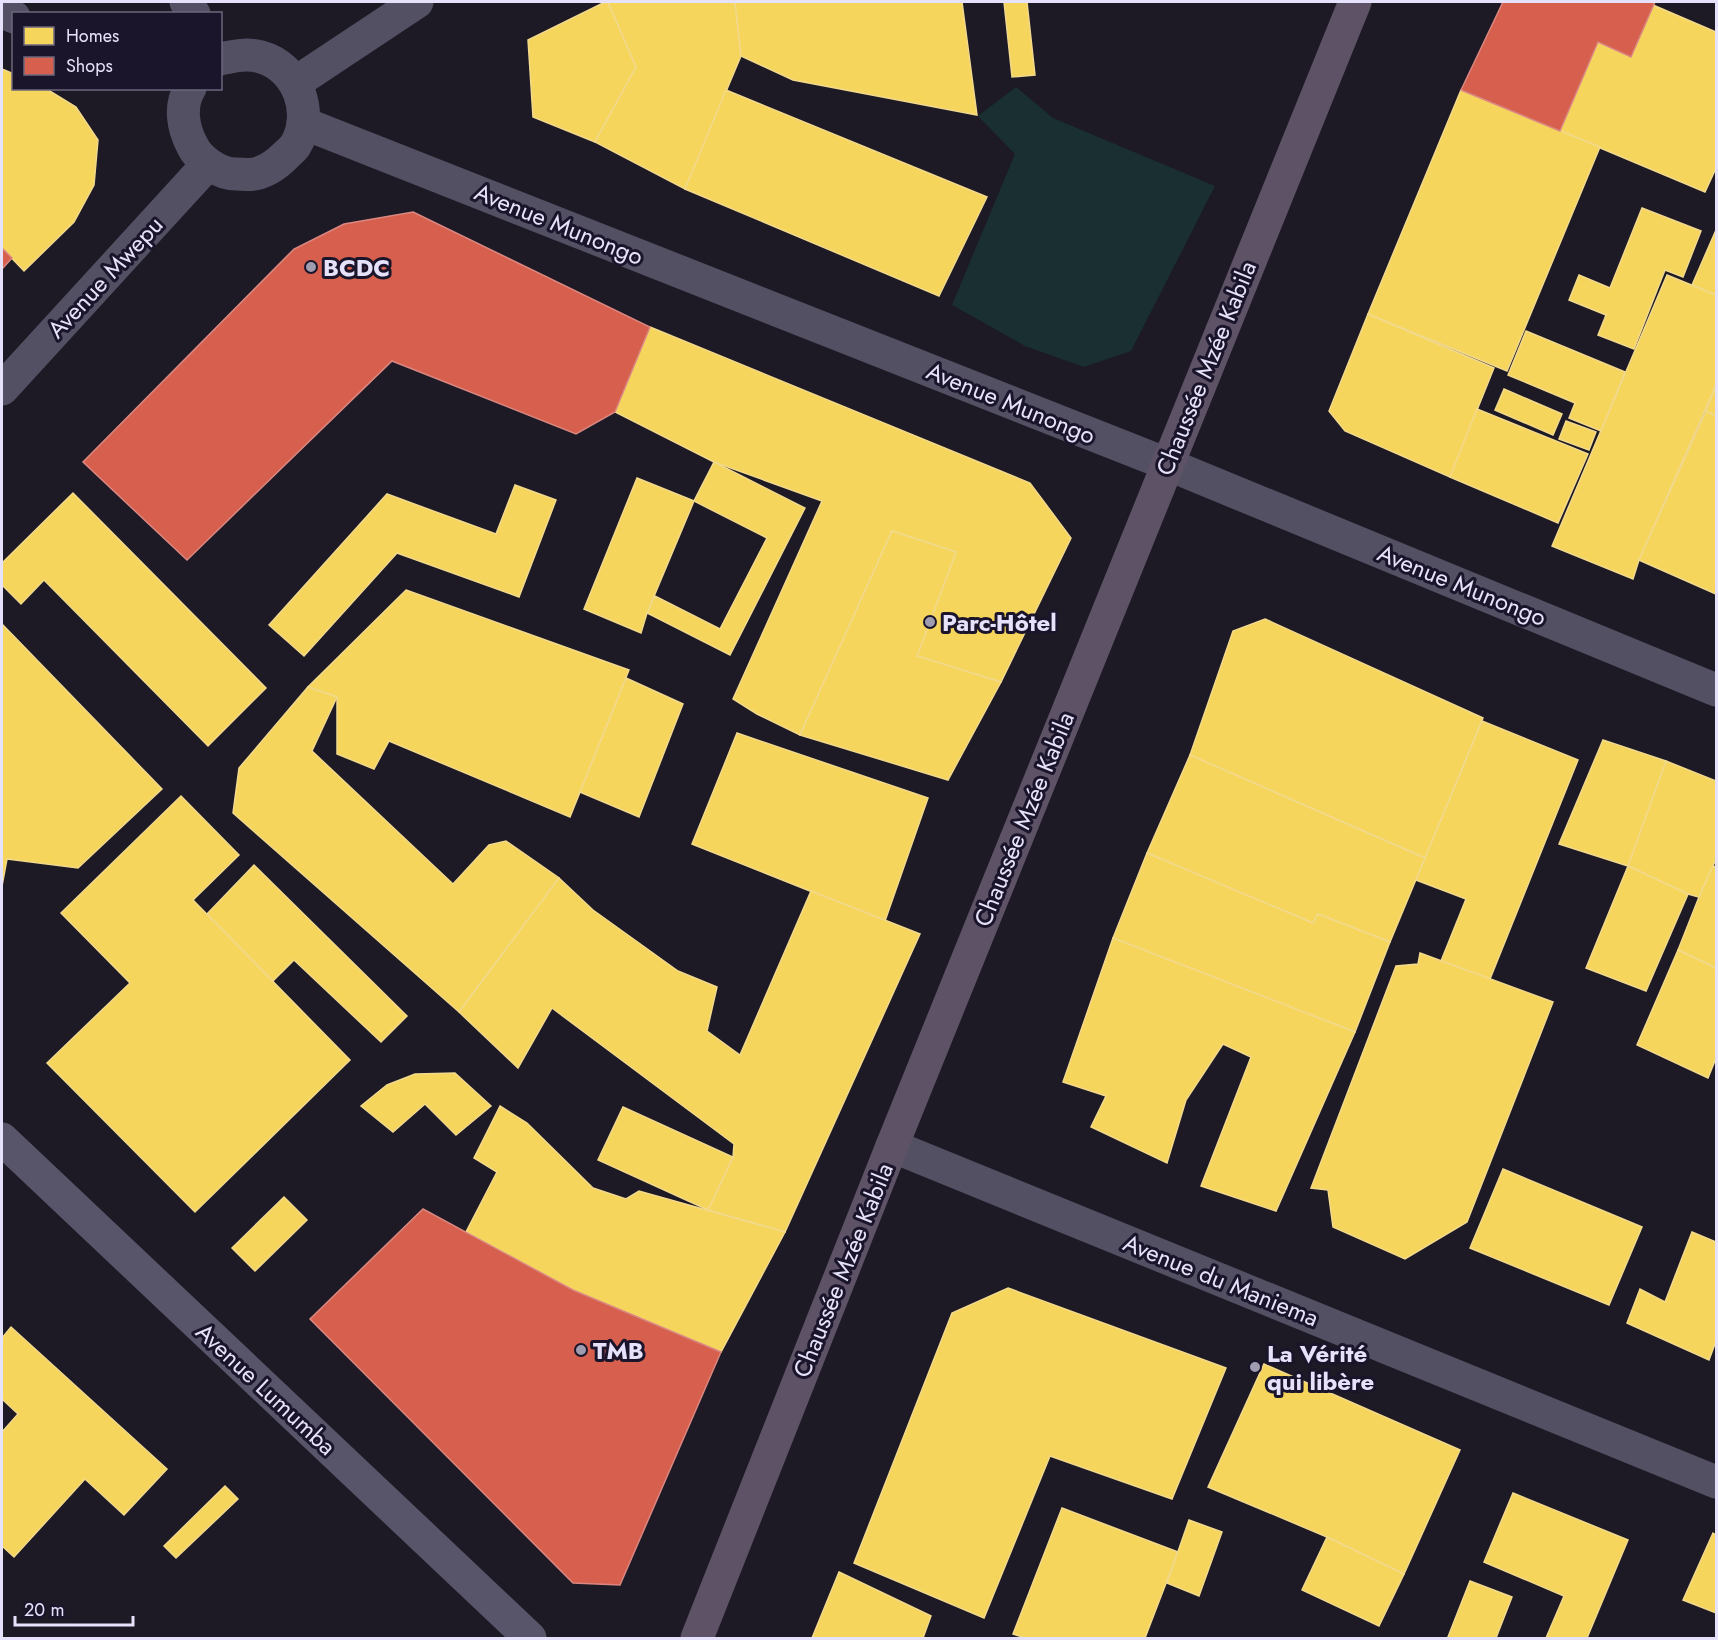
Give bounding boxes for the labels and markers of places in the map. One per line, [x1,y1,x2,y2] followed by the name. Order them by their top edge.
[323,250,390,285] place label: BCDC
[304,260,318,274] marker: BCDC
[942,605,1057,640] place label: Parc-Hôtel
[923,615,937,629] marker: Parc-Hôtel
[593,1333,644,1368] place label: TMB
[1267,1336,1374,1399] place label: La Vérité qui libère
[574,1343,588,1357] marker: TMB
[1248,1360,1262,1374] marker: La Vérité qui libère

